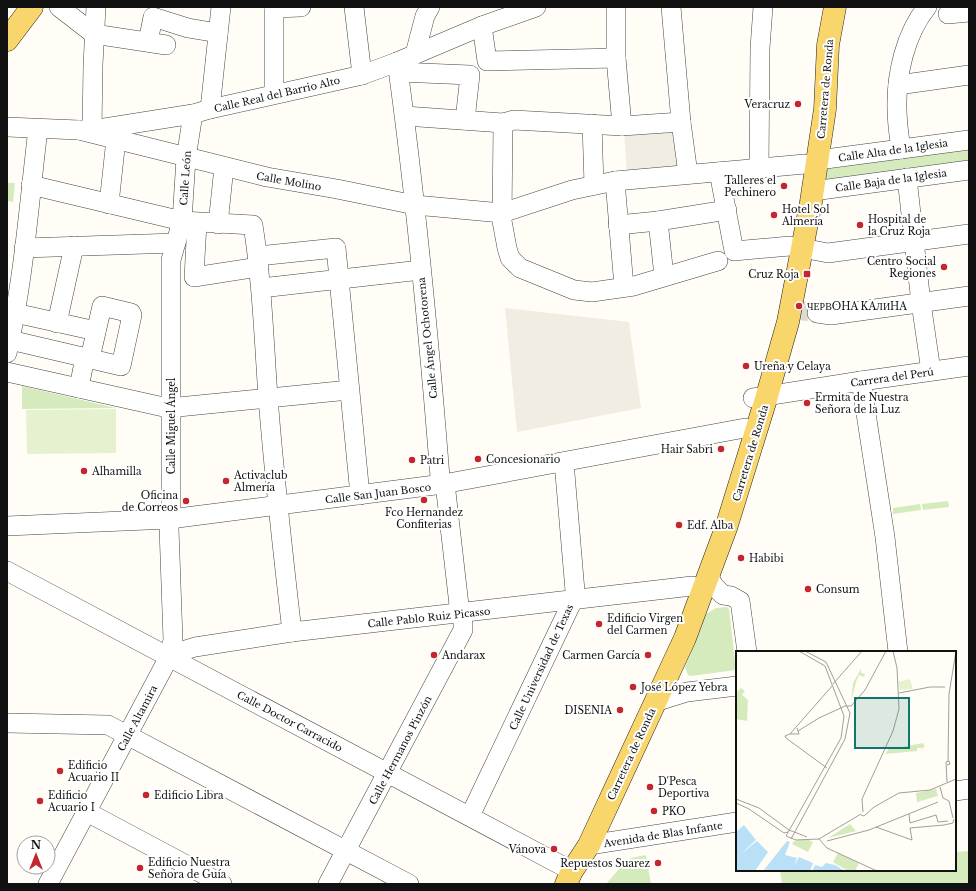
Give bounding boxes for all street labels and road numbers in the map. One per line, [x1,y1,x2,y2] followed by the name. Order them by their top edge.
[815,38,836,139] street label: Carretera de Ronda
[213,74,342,115] street label: Calle Real del Barrio Alto
[837,136,949,165] street label: Calle Alta de la Iglesia
[177,150,194,206] street label: Calle León
[834,166,948,195] street label: Calle Baja de la Iglesia
[255,169,323,194] street label: Calle Molino
[414,276,440,399] street label: Calle Ángel Ochotorena
[849,365,935,390] street label: Carrera del Perú
[164,378,178,474] street label: Calle Miguel Ángel
[730,403,771,503] street label: Carretera de Ronda
[324,480,432,506] street label: Calle San Juan Bosco
[507,602,577,732] street label: Calle Universidad de Texas
[367,605,492,630] street label: Calle Pablo Ruiz Picasso
[115,683,161,754] street label: Calle Altamira
[235,688,345,755] street label: Calle Doctor Carracido
[366,693,435,807] street label: Calle Hermanos Pinzón
[604,706,659,802] street label: Carretera de Ronda
[602,819,724,850] street label: Avenida de Blas Infante

